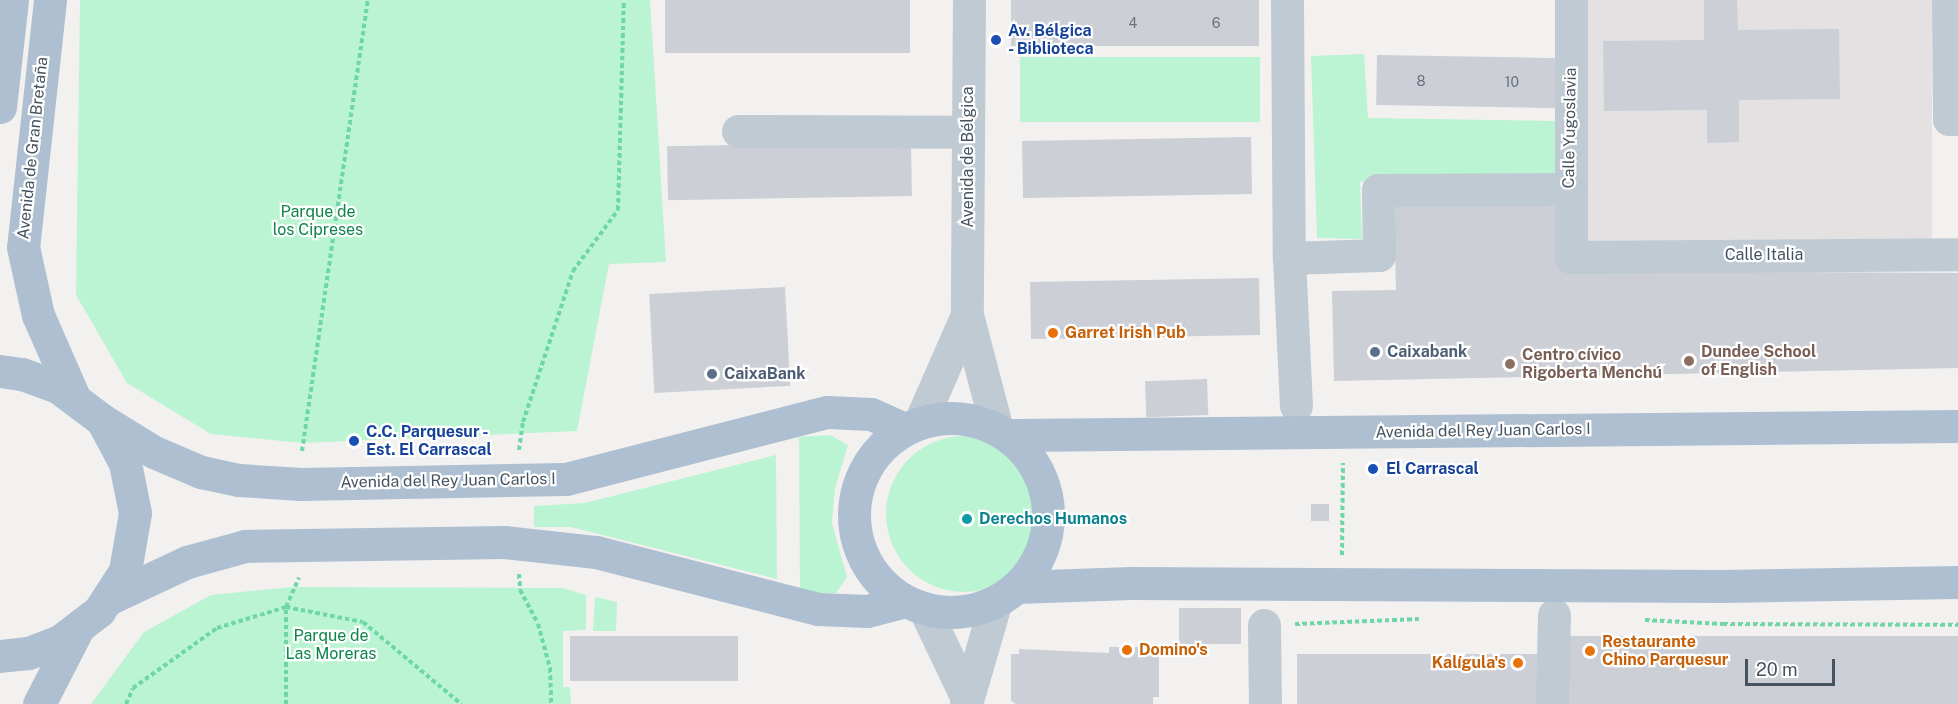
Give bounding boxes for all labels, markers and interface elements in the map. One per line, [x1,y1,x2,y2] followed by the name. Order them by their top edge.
[1129,15,1137,31] house number: 4
[1212,15,1220,31] house number: 6
[1008,21,1095,59] place label: Av. Bélgica - Biblioteca
[989,33,1003,47] marker: Av. Bélgica - Biblioteca
[14,56,52,240] street label: Avenida de Gran Bretaña
[1559,67,1581,189] street label: Calle Yugoslavia
[1416,73,1426,89] house number: 8
[1505,74,1519,90] house number: 10
[958,86,978,228] street label: Avenida de Bélgica
[273,202,363,240] park label: Parque de los Cipreses
[1725,245,1803,265] street label: Calle Italia
[1065,323,1186,343] place label: Garret Irish Pub
[1046,326,1060,340] marker: Garret Irish Pub
[1387,342,1467,362] place label: Caixabank
[1701,342,1816,380] place label: Dundee School of English
[1368,345,1382,359] marker: Caixabank
[1522,345,1662,383] place label: Centro cívico Rigoberta Menchú
[1682,354,1696,368] marker: Dundee School of English
[1503,357,1517,371] marker: Centro cívico Rigoberta Menchú
[724,364,806,384] place label: CaixaBank
[705,367,719,381] marker: CaixaBank
[1375,420,1591,442] street label: Avenida del Rey Juan Carlos I
[366,422,492,460] place label: C.C. Parquesur - Est. El Carrascal
[347,434,361,448] marker: C.C. Parquesur - Est. El Carrascal
[1386,459,1479,479] place label: El Carrascal
[1364,460,1382,478] marker: El Carrascal
[340,470,556,492] street label: Avenida del Rey Juan Carlos I
[979,509,1127,529] place label: Derechos Humanos
[960,512,974,526] marker: Derechos Humanos
[286,626,376,664] park label: Parque de Las Moreras
[1602,632,1728,670] place label: Restaurante Chino Parquesur
[1139,640,1208,660] place label: Domino's
[1120,643,1134,657] marker: Domino's
[1583,644,1597,658] marker: Restaurante Chino Parquesur
[1748,647,1838,685] scale bar
[1432,653,1506,673] place label: Kalígula's
[1511,656,1525,670] marker: Kalígula's
[1756,659,1798,680] text: 20 m

